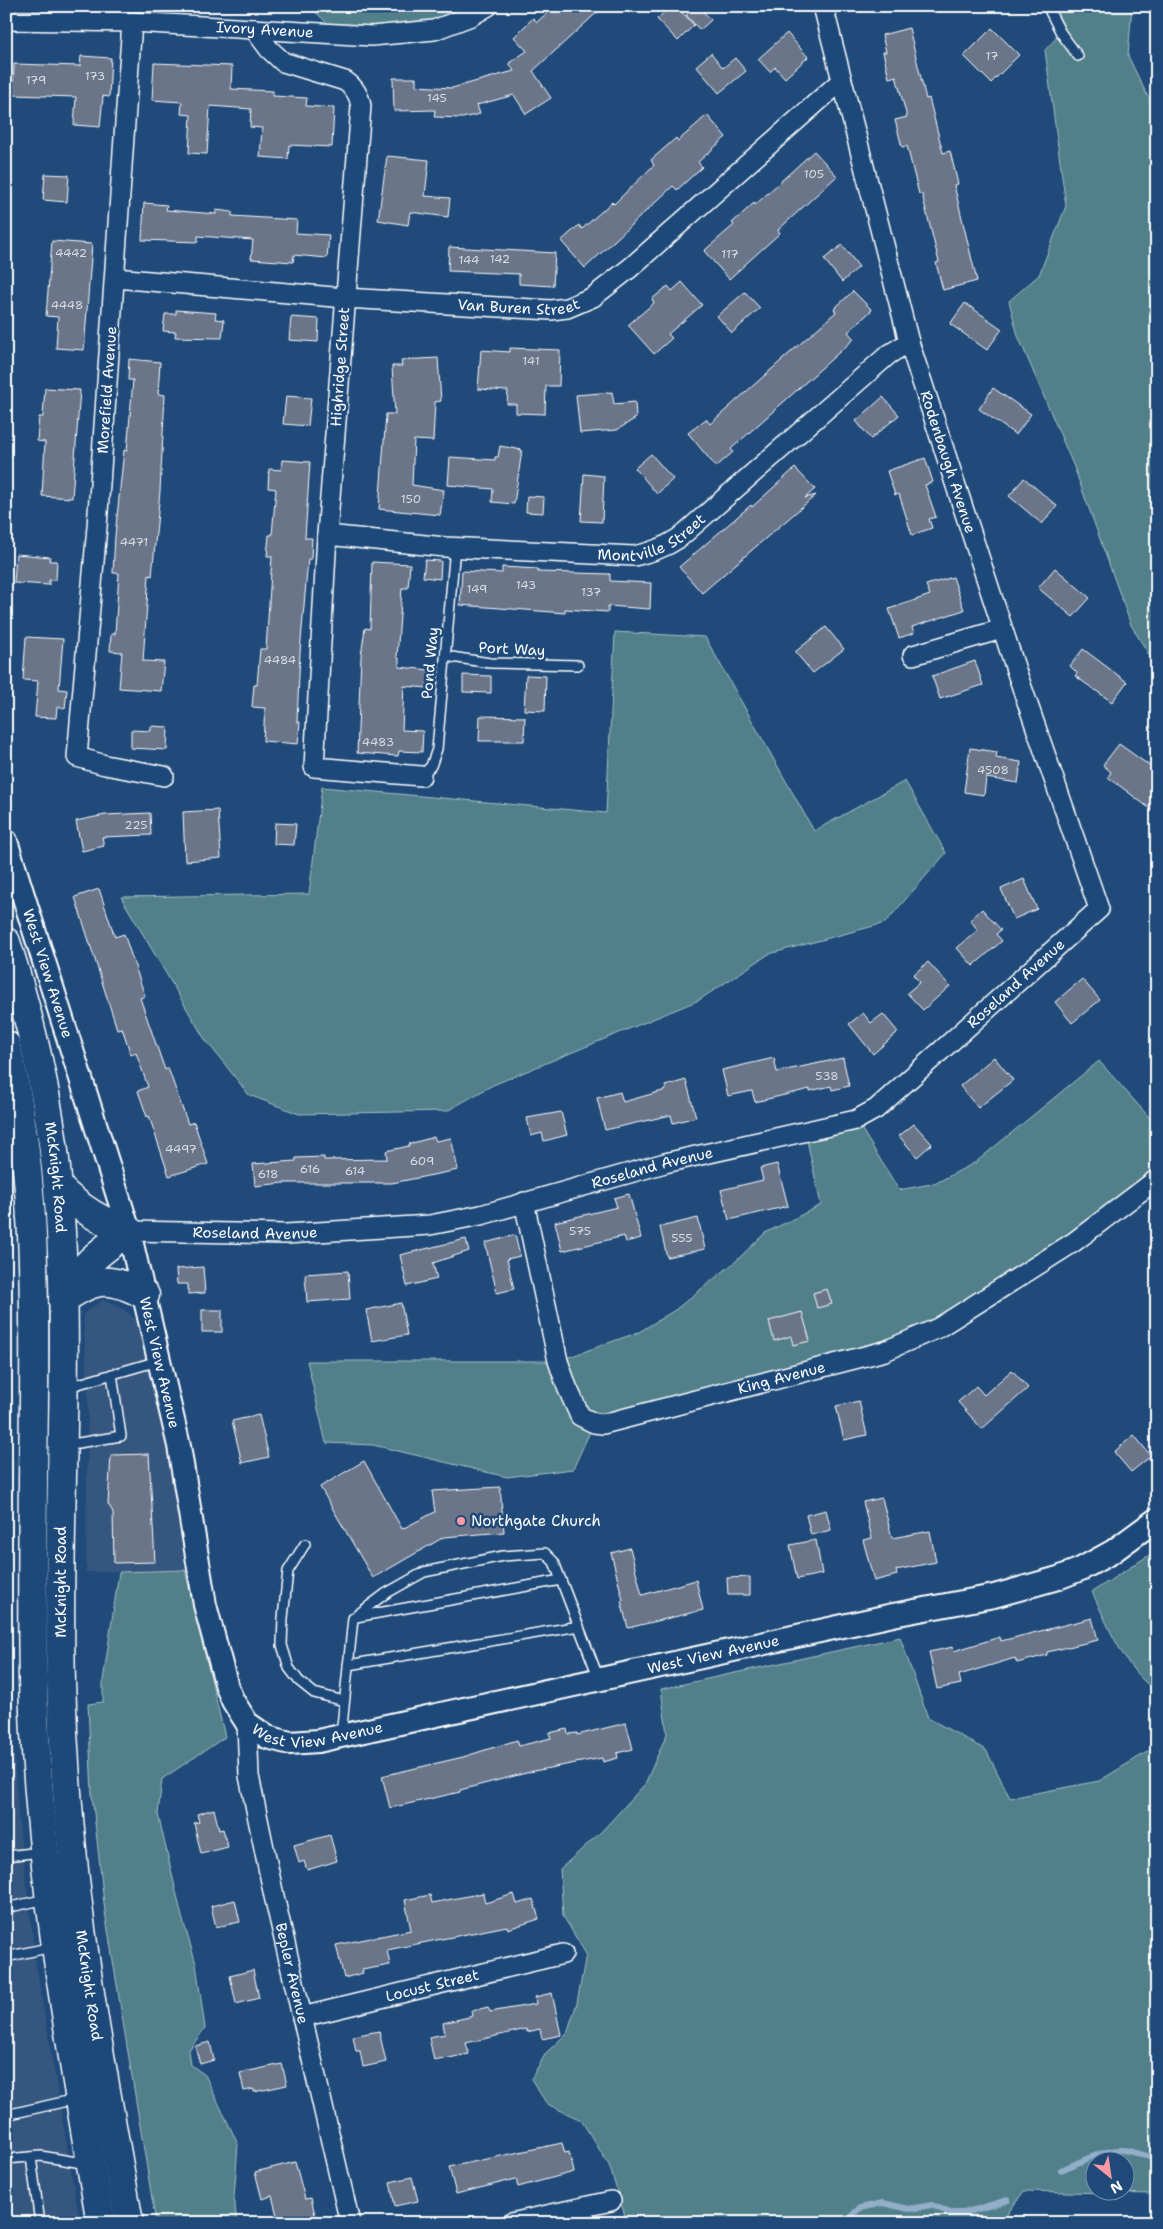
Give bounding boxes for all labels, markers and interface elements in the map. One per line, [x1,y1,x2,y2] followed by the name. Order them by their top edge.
[215,17,314,43] street label: Ivory Avenue
[986,48,998,64] house number: 17
[85,68,105,84] house number: 173
[26,72,46,88] house number: 179
[427,90,447,106] house number: 145
[804,166,824,182] house number: 105
[55,245,87,261] house number: 4442
[721,246,739,262] house number: 117
[490,251,510,267] house number: 142
[459,252,479,268] house number: 144
[457,294,583,320] street label: Van Buren Street
[51,297,83,313] house number: 4448
[326,307,354,427] street label: Highridge Street
[93,326,121,454] street label: Morefield Avenue
[522,353,540,369] house number: 141
[915,388,981,536] street label: Rodenbaugh Avenue
[401,491,421,507] house number: 150
[597,509,710,566] street label: Montville Street
[120,534,148,550] house number: 4471
[516,577,536,593] house number: 143
[467,581,487,597] house number: 149
[581,584,601,600] house number: 137
[417,626,443,700] street label: Pond Way
[478,637,546,661] street label: Port Way
[264,652,296,668] house number: 4484
[362,734,394,750] house number: 4483
[977,762,1009,778] house number: 4508
[124,817,148,833] house number: 225
[18,906,78,1041] street label: West View Avenue
[963,934,1069,1033] street label: Roseland Avenue
[815,1068,839,1084] house number: 538
[40,1120,71,1234] street label: McKnight Road
[165,1141,197,1157] house number: 4497
[589,1142,715,1193] street label: Roseland Avenue
[410,1153,434,1169] house number: 609
[300,1161,320,1177] house number: 616
[345,1163,365,1179] house number: 614
[258,1166,278,1182] house number: 618
[192,1222,318,1244] street label: Roseland Avenue
[569,1223,591,1239] house number: 575
[671,1230,693,1246] house number: 555
[135,1295,185,1430] street label: West View Avenue
[736,1357,828,1399] street label: King Avenue
[471,1511,601,1531] place label: Northgate Church
[455,1515,467,1527] marker: Northgate Church
[51,1526,71,1638] street label: McKnight Road
[646,1630,781,1679] street label: West View Avenue
[248,1717,385,1753] street label: West View Avenue
[271,1921,313,2026] street label: Bepler Avenue
[71,1929,107,2043] street label: McKnight Road
[383,1965,481,2006] street label: Locust Street
[1086,2152,1136,2202] north arrow
[1107,2177,1126,2198] text: N

